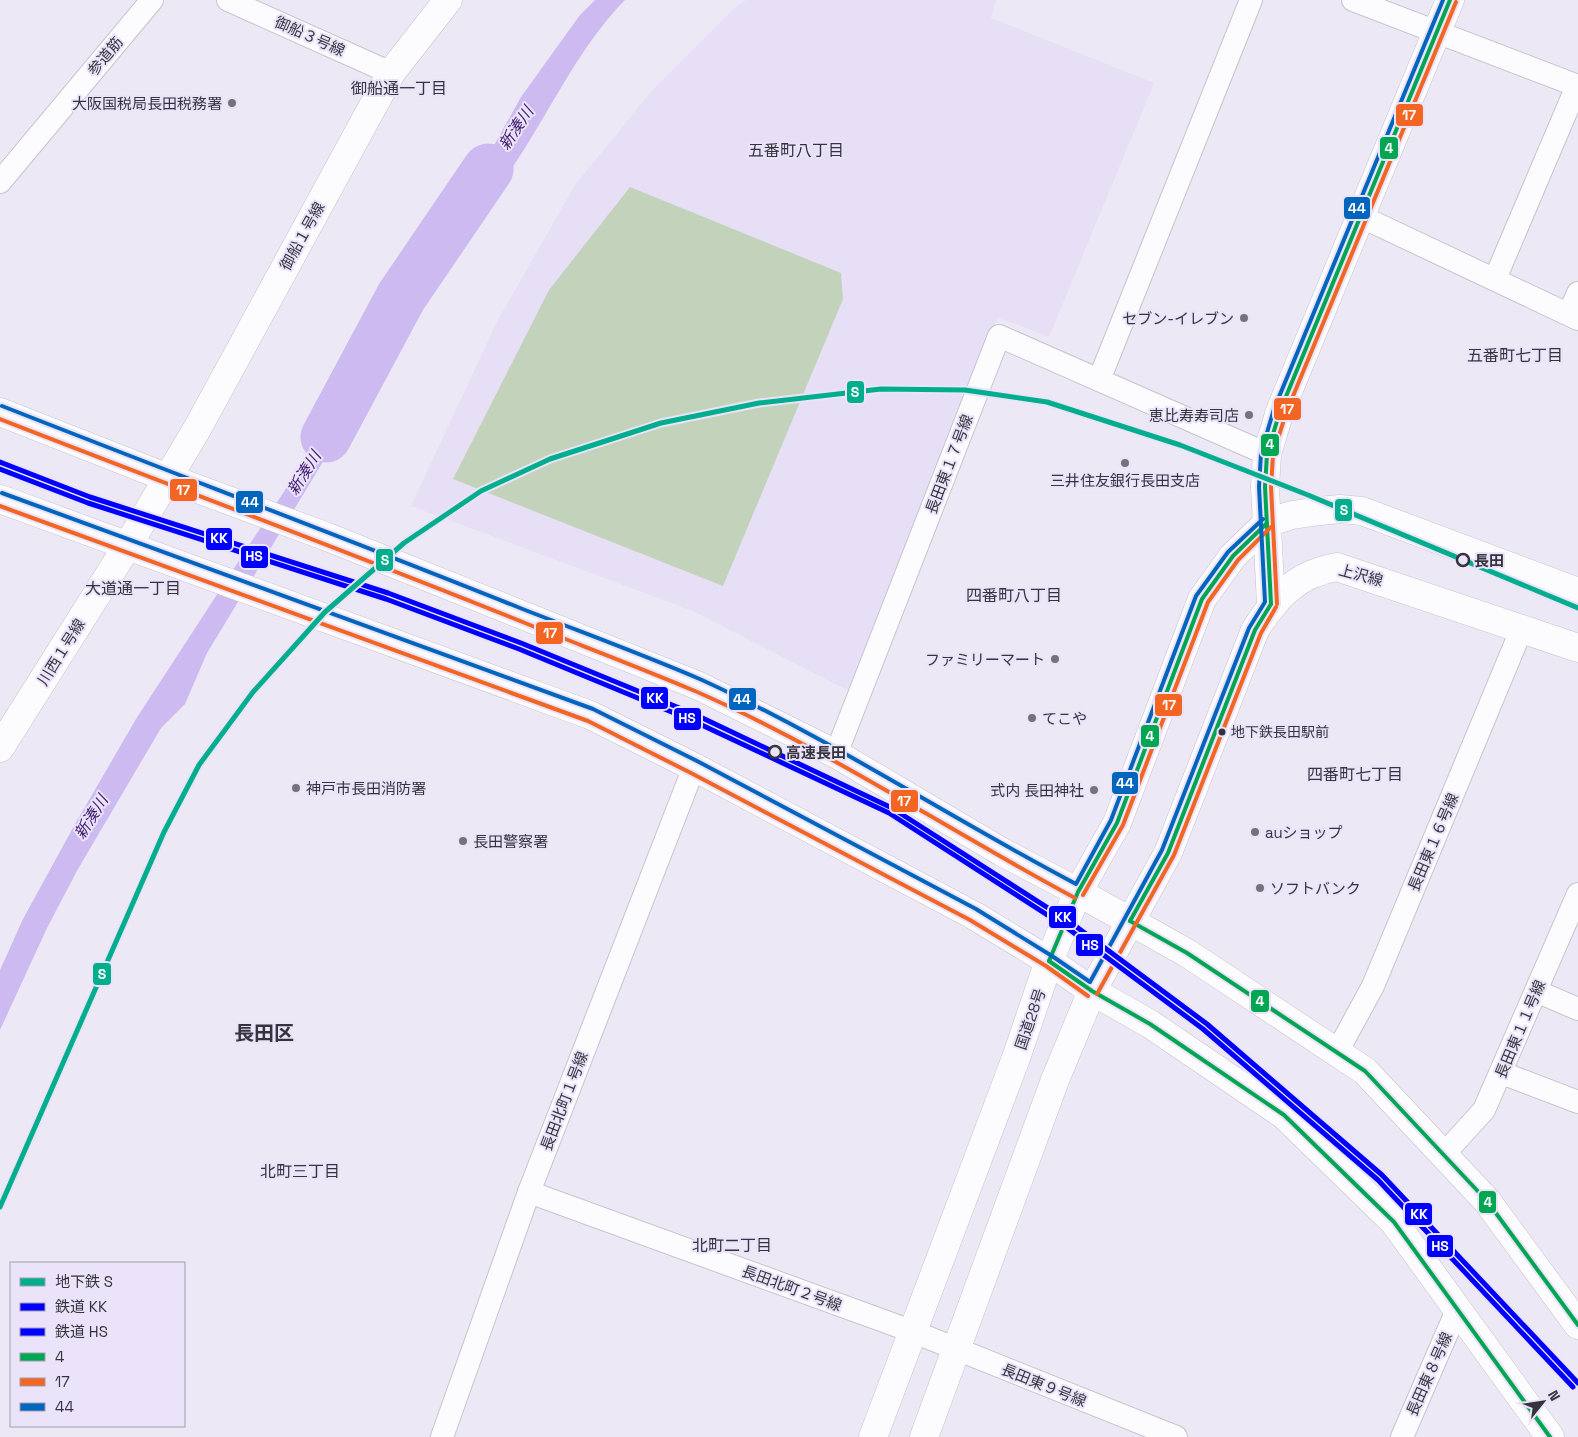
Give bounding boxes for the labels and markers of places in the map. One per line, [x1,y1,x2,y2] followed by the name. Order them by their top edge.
[72,94,222,113] place label: 大阪国税局長田税務署
[226,97,238,109] marker: 大阪国税局長田税務署
[1122,309,1234,328] place label: セブン-イレブン
[1238,312,1250,324] marker: セブン-イレブン
[1149,406,1239,425] place label: 恵比寿寿司店
[1243,409,1255,421] marker: 恵比寿寿司店
[1119,457,1131,469] marker: 三井住友銀行長田支店
[1050,471,1200,490] place label: 三井住友銀行長田支店
[1474,551,1504,570] place label: 長田
[1456,553,1470,567] marker: 長田
[925,650,1045,669] place label: ファミリーマート
[1049,653,1061,665] marker: ファミリーマート
[1042,709,1087,728] place label: てこや
[1026,712,1038,724] marker: てこや
[1231,723,1329,741] place label: 地下鉄長田駅前
[1217,727,1227,737] marker: 地下鉄長田駅前
[786,743,846,762] place label: 高速長田
[768,745,782,759] marker: 高速長田
[306,779,426,798] place label: 神戸市長田消防署
[990,781,1084,800] place label: 式内 長田神社
[290,782,302,794] marker: 神戸市長田消防署
[1088,784,1100,796] marker: 式内 長田神社
[1265,823,1343,842] place label: auショップ
[1249,826,1261,838] marker: auショップ
[473,832,548,851] place label: 長田警察署
[457,835,469,847] marker: 長田警察署
[1270,879,1361,898] place label: ソフトバンク
[1254,882,1266,894] marker: ソフトバンク

